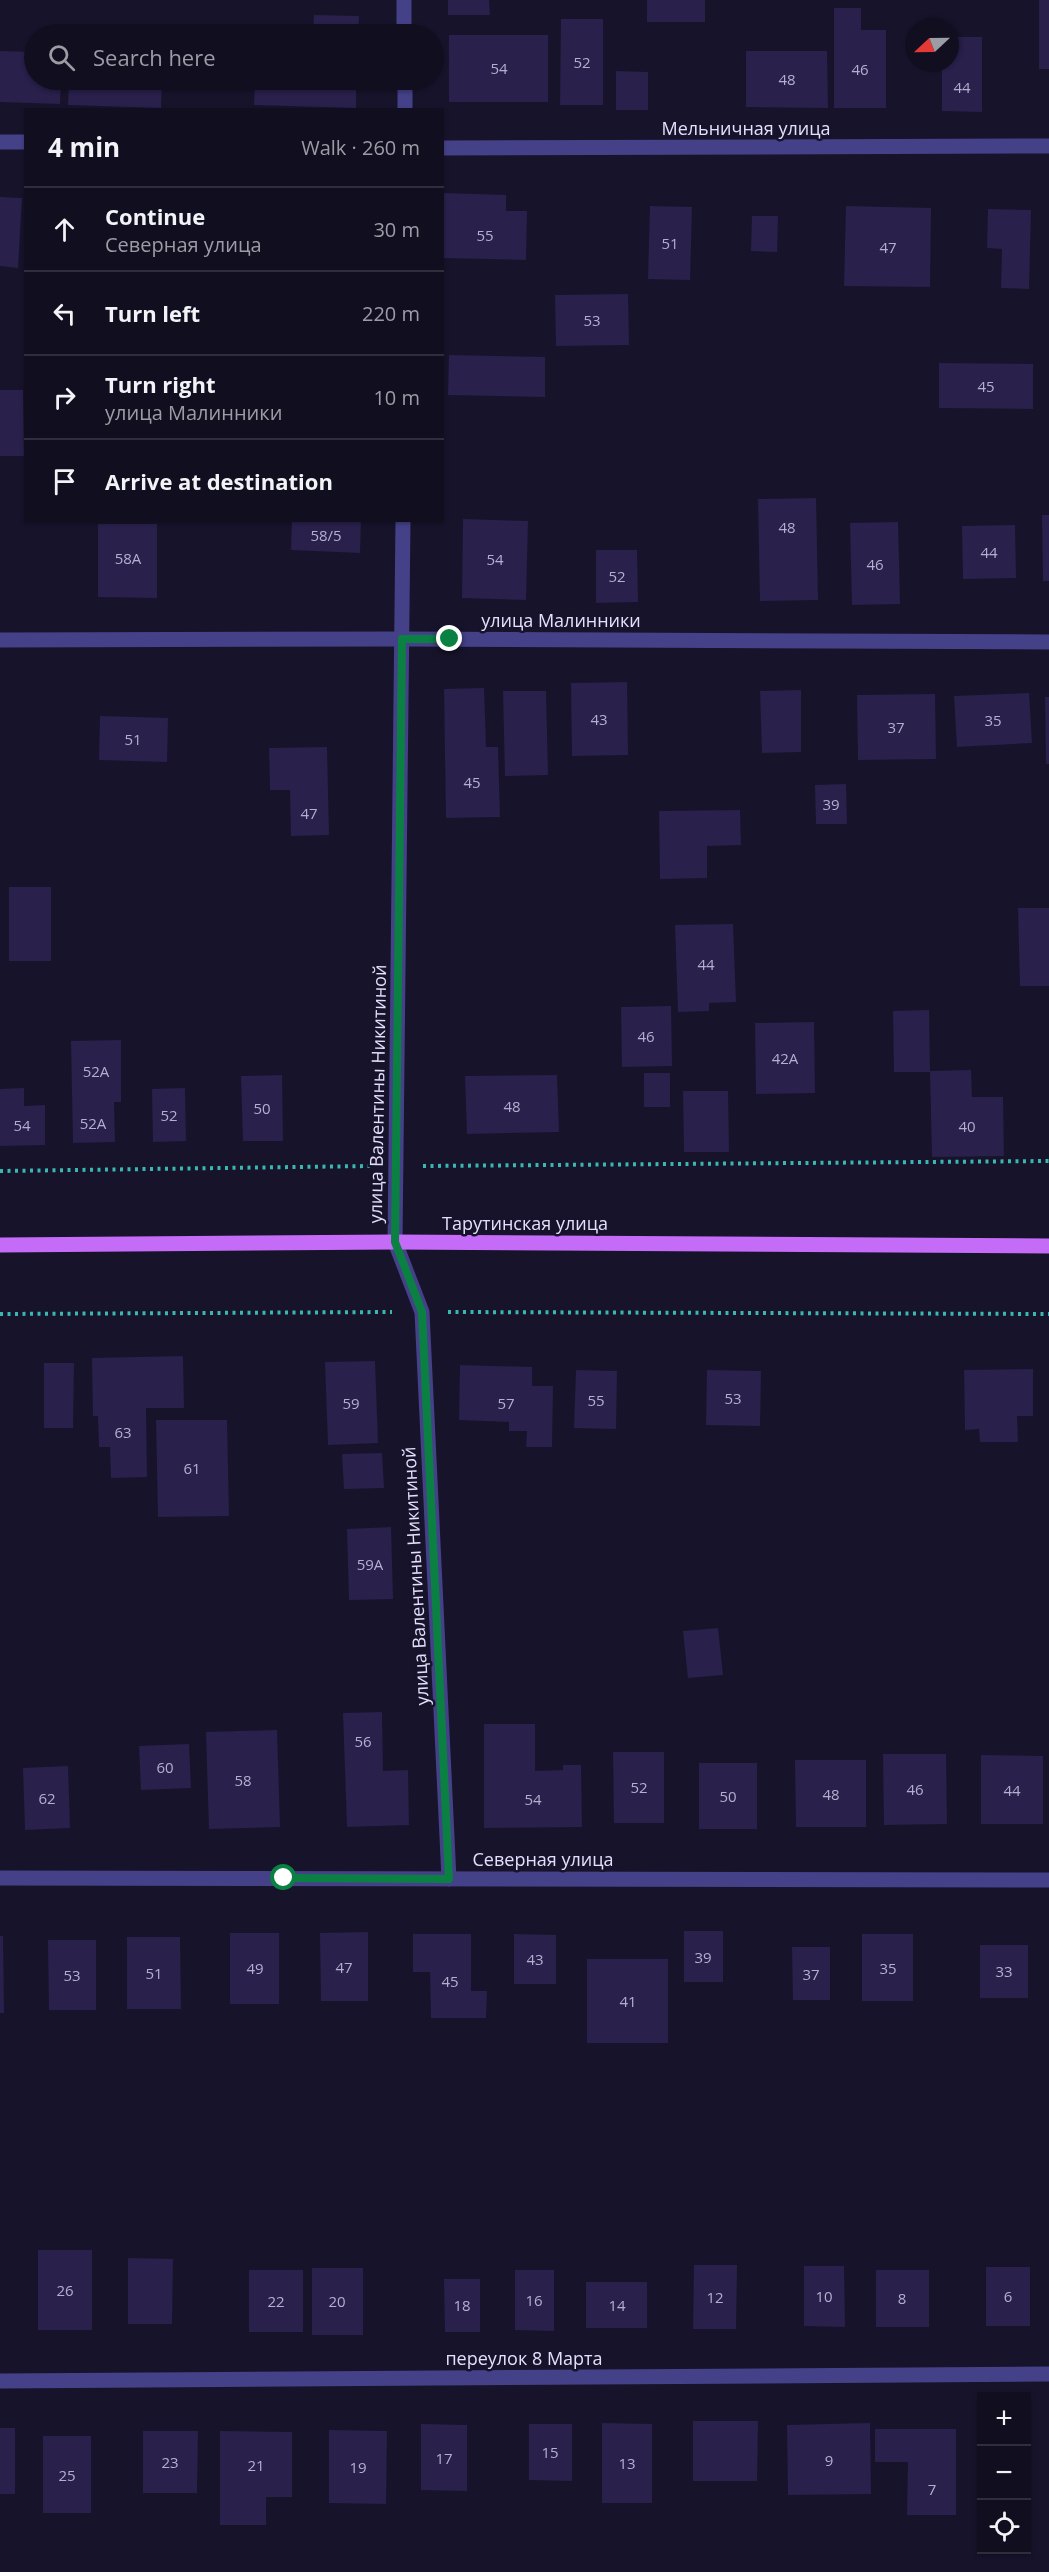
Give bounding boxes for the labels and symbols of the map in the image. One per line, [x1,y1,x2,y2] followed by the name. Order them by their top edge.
[905,18,959,72] north arrow
[573,52,591,72] house number: 52
[490,58,508,78] house number: 54
[851,59,869,79] house number: 46
[778,69,796,89] house number: 48
[953,77,971,97] house number: 44
[661,116,831,140] street label: Мельничная улица
[476,225,494,245] house number: 55
[661,233,679,253] house number: 51
[879,237,897,257] house number: 47
[583,310,601,330] house number: 53
[977,376,995,396] house number: 45
[778,517,796,537] house number: 48
[310,525,342,545] house number: 58/5
[980,542,998,562] house number: 44
[115,548,142,568] house number: 58А
[486,549,504,569] house number: 54
[866,554,884,574] house number: 46
[608,566,626,586] house number: 52
[481,608,641,632] street label: улица Малинники
[436,625,462,651] route end
[590,709,608,729] house number: 43
[984,710,1002,730] house number: 35
[887,717,905,737] house number: 37
[124,729,142,749] house number: 51
[463,772,481,792] house number: 45
[822,794,840,814] house number: 39
[300,803,318,823] house number: 47
[697,954,715,974] house number: 44
[363,964,391,1224] street label: улица Валентины Никитиной
[637,1026,655,1046] house number: 46
[772,1048,799,1068] house number: 42А
[83,1061,110,1081] house number: 52А
[503,1096,521,1116] house number: 48
[253,1098,271,1118] house number: 50
[160,1105,178,1125] house number: 52
[80,1113,107,1133] house number: 52А
[13,1115,31,1135] house number: 54
[958,1116,976,1136] house number: 40
[442,1211,608,1235] street label: Тарутинская улица
[724,1388,742,1408] house number: 53
[587,1390,605,1410] house number: 55
[342,1393,360,1413] house number: 59
[497,1393,515,1413] house number: 57
[114,1422,132,1442] house number: 63
[396,1446,434,1706] street label: улица Валентины Никитиной
[183,1458,201,1478] house number: 61
[357,1554,384,1574] house number: 59А
[354,1731,372,1751] house number: 56
[156,1757,174,1777] house number: 60
[234,1770,252,1790] house number: 58
[630,1777,648,1797] house number: 52
[906,1779,924,1799] house number: 46
[1003,1780,1021,1800] house number: 44
[822,1784,840,1804] house number: 48
[719,1786,737,1806] house number: 50
[38,1788,56,1808] house number: 62
[524,1789,542,1809] house number: 54
[473,1847,613,1871] street label: Северная улица
[270,1864,296,1890] route start
[694,1947,712,1967] house number: 39
[526,1949,544,1969] house number: 43
[335,1957,353,1977] house number: 47
[246,1958,264,1978] house number: 49
[879,1958,897,1978] house number: 35
[995,1961,1013,1981] house number: 33
[145,1963,163,1983] house number: 51
[802,1964,820,1984] house number: 37
[63,1965,81,1985] house number: 53
[441,1971,459,1991] house number: 45
[619,1991,637,2011] house number: 41
[56,2280,74,2300] house number: 26
[815,2286,833,2306] house number: 10
[1004,2286,1012,2306] house number: 6
[706,2287,724,2307] house number: 12
[898,2288,906,2308] house number: 8
[525,2290,543,2310] house number: 16
[267,2291,285,2311] house number: 22
[328,2291,346,2311] house number: 20
[453,2295,471,2315] house number: 18
[608,2295,626,2315] house number: 14
[445,2346,603,2370] street label: переулок 8 Марта
[541,2442,559,2462] house number: 15
[435,2448,453,2468] house number: 17
[825,2450,833,2470] house number: 9
[161,2452,179,2472] house number: 23
[618,2453,636,2473] house number: 13
[247,2455,265,2475] house number: 21
[349,2457,367,2477] house number: 19
[58,2465,76,2485] house number: 25
[928,2479,936,2499] house number: 7

